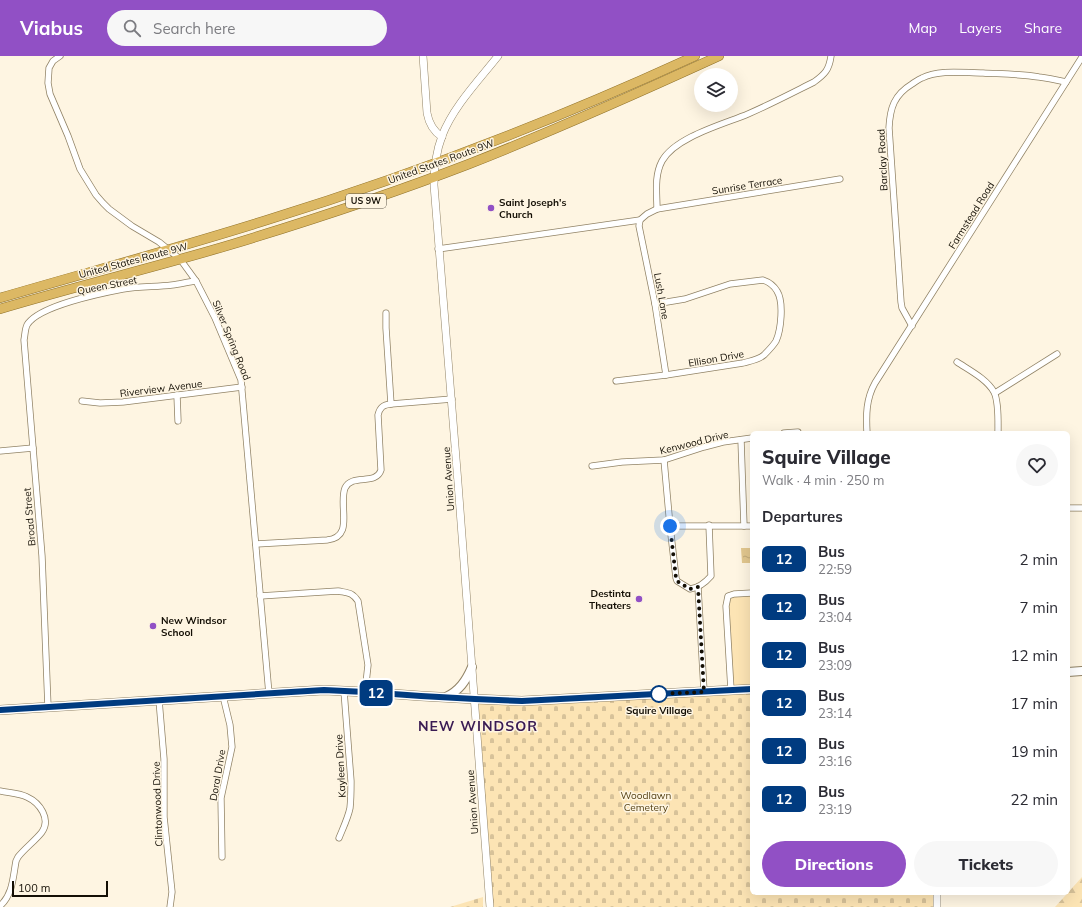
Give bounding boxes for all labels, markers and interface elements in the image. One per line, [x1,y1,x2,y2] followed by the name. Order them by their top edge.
[107,10,387,46] search box
[20,16,83,40] text: Viabus
[121,17,143,39] icon: search
[153,19,236,38] text: Search here
[908,19,937,37] text: Map
[959,19,1002,37] text: Layers
[1024,19,1062,37] text: Share
[694,68,738,112] map controls
[694,68,738,112] button: layers
[874,129,891,191] street label: Barclay Road
[386,136,496,187] street label: United States Route 9W
[711,174,783,197] street label: Sunrise Terrace
[946,179,997,251] street label: Farmstead Road
[346,194,386,208] road number: US 9W
[499,196,567,221] place label: Saint Joseph's Church
[486,203,496,213] marker: Saint Joseph's Church
[77,240,189,281] street label: United States Route 9W
[651,272,672,321] street label: Lush Lane
[76,273,139,298] street label: Queen Street
[210,298,254,382] street label: Silver Spring Road
[687,347,745,370] street label: Ellison Drive
[119,377,203,400] street label: Riverview Avenue
[658,428,730,457] street label: Kenwood Drive
[1016,444,1058,486] button: heart
[762,445,891,469] text: Squire Village
[440,446,457,512] street label: Union Avenue
[762,472,884,488] text: Walk · 4 min · 250 m
[20,487,39,547] street label: Broad Street
[762,507,843,526] text: Departures
[660,516,680,536] your location
[818,542,845,561] text: Bus
[776,550,792,568] text: 12
[1020,550,1058,569] text: 2 min
[818,561,852,577] text: 22:59
[589,587,631,612] place label: Destinta Theaters
[818,590,845,609] text: Bus
[634,594,644,604] marker: Destinta Theaters
[776,598,792,616] text: 12
[1020,598,1058,617] text: 7 min
[818,609,852,625] text: 23:04
[161,614,226,639] place label: New Windsor School
[148,621,158,631] marker: New Windsor School
[818,638,845,657] text: Bus
[776,646,792,664] text: 12
[1011,646,1058,665] text: 12 min
[818,657,852,673] text: 23:09
[358,680,394,706] line badge: 12
[368,684,384,702] text: 12
[650,685,668,703] marker: Squire Village
[818,686,845,705] text: Bus
[776,694,792,712] text: 12
[1011,694,1058,713] text: 17 min
[626,704,693,717] place label: Squire Village
[818,705,852,721] text: 23:14
[418,717,538,735] district label: NEW WINDSOR
[332,734,349,798] street label: Kayleen Drive
[818,734,845,753] text: Bus
[776,742,792,760] text: 12
[1011,742,1058,761] text: 19 min
[207,748,228,802] street label: Doral Drive
[818,753,852,769] text: 23:16
[150,761,165,847] street label: Clintonwood Drive
[464,769,481,835] street label: Union Avenue
[818,782,845,801] text: Bus
[621,789,672,814] park label: Woodlawn Cemetery
[776,790,792,808] text: 12
[1011,790,1058,809] text: 22 min
[818,801,852,817] text: 23:19
[762,841,906,887] button: Directions
[914,841,1058,887] button: Tickets
[12,879,108,898] scale bar
[18,881,50,895] text: 100 m

